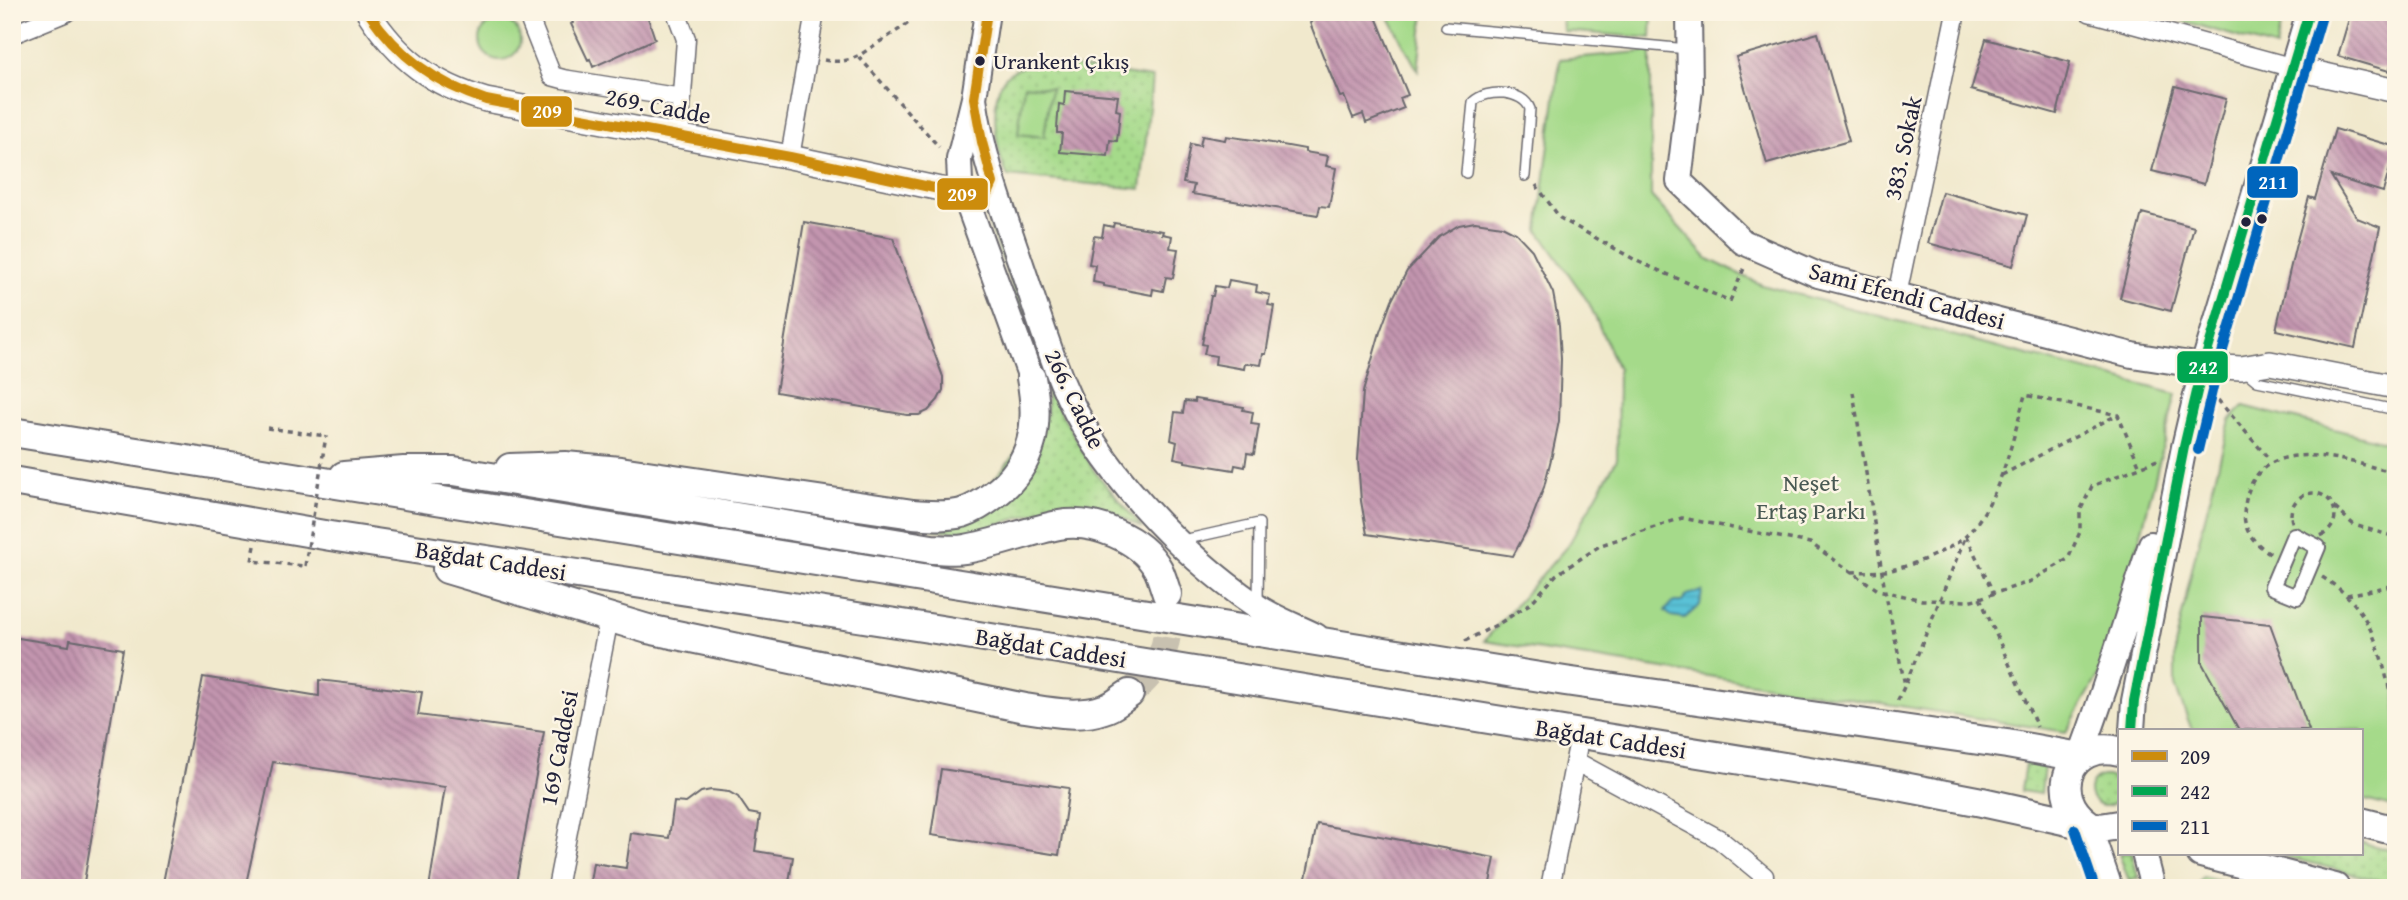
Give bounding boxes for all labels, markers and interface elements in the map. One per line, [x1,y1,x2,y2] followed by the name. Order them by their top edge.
[993,45,1129,77] place label: Urankent Çıkış
[973,54,987,68] marker: Urankent Çıkış
[602,78,714,133] street label: 269. Cadde
[1874,92,1931,203] street label: 383. Sokak
[520,95,573,128] line badge: 209
[532,97,562,125] text: 209
[2246,165,2299,199] line badge: 211
[2258,168,2288,196] text: 211
[936,177,989,211] line badge: 209
[947,180,977,208] text: 209
[2255,212,2269,226] unlabelled marker
[2239,215,2253,229] unlabelled marker
[1805,253,2009,339] street label: Sami Efendi Caddesi
[1036,343,1115,455] street label: 266. Cadde
[2176,350,2229,384] line badge: 242
[2188,353,2218,381] text: 242
[1756,465,1866,528] park label: Neşet Ertaş Parkı
[413,531,569,590] street label: Bağdat Caddesi
[973,618,1129,677] street label: Bağdat Caddesi
[530,687,587,809] street label: 169 Caddesi
[1533,709,1689,768] street label: Bağdat Caddesi
[2118,729,2362,855] legend
[2180,741,2210,772] text: 209
[2180,776,2210,807] text: 242
[2180,811,2210,842] text: 211

